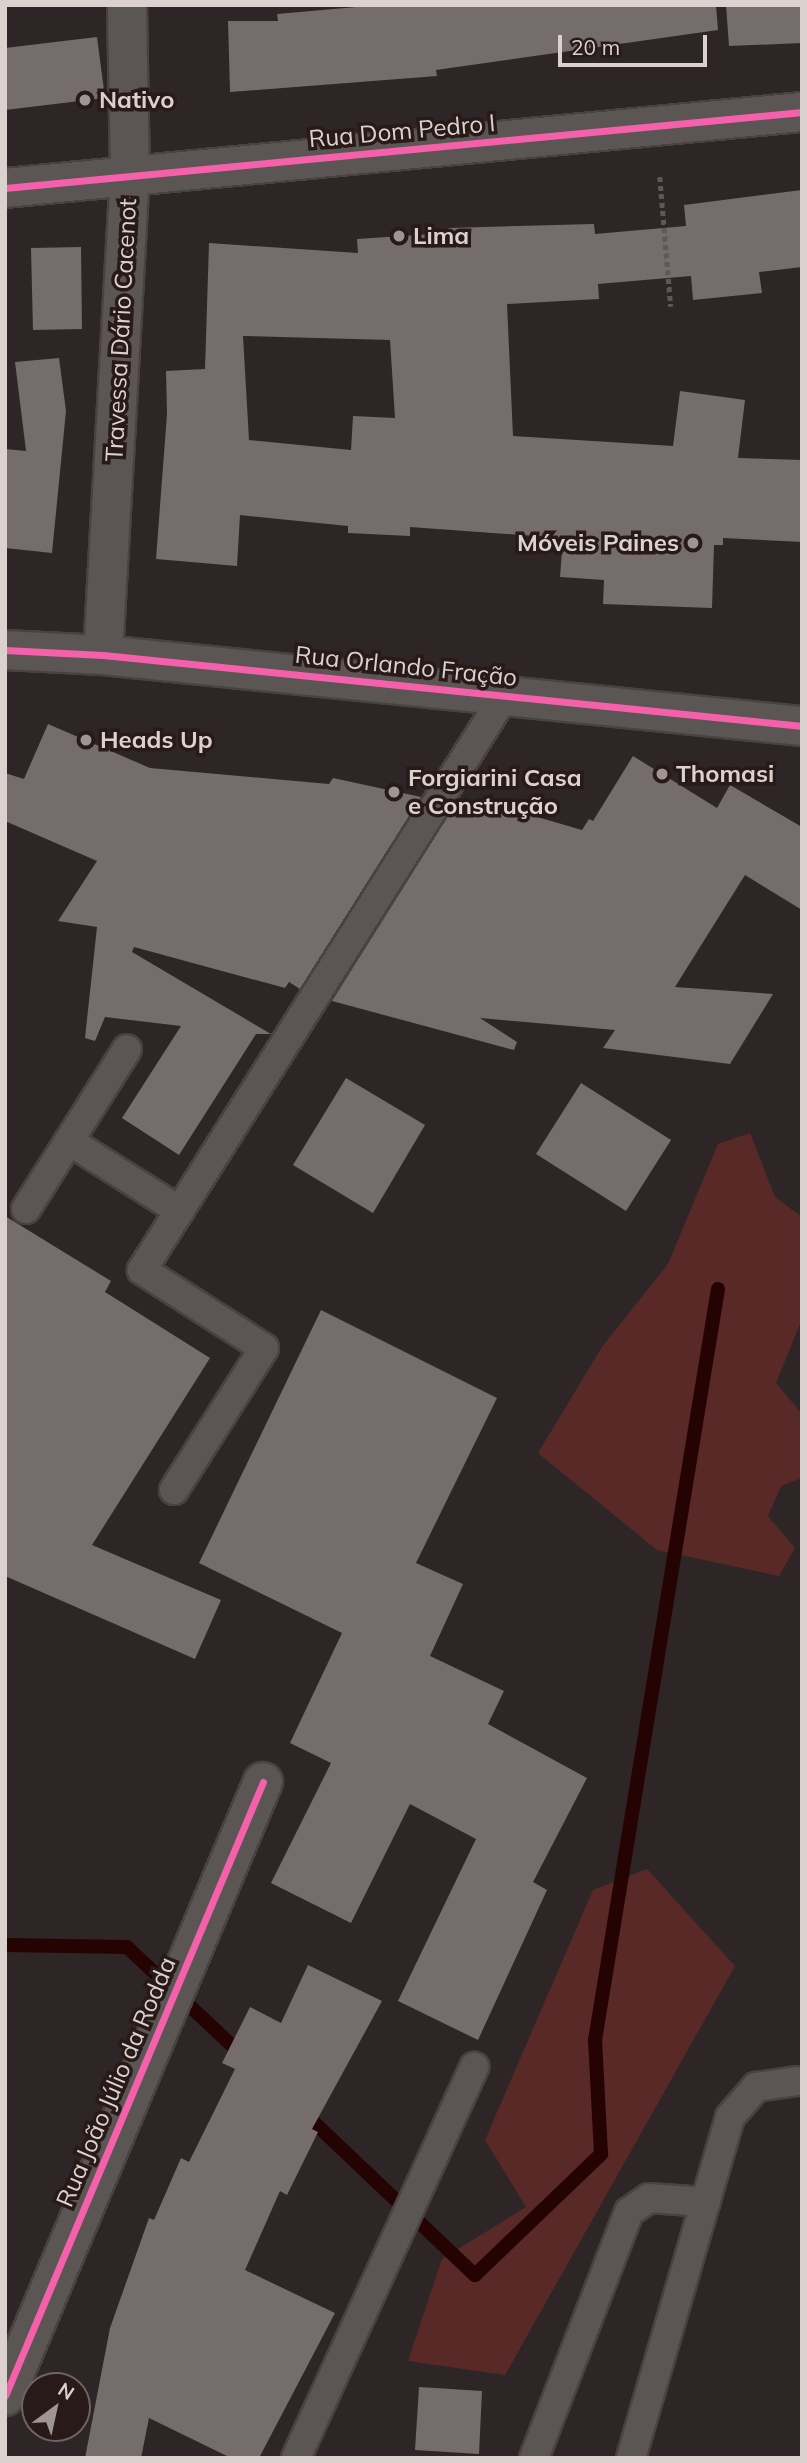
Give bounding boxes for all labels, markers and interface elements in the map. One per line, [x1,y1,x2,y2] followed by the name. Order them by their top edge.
[562,21,711,65] scale bar
[571,34,620,60] text: 20 m
[99,86,174,114] place label: Nativo
[77,92,93,108] marker: Nativo
[307,108,497,154] street label: Rua Dom Pedro I
[100,198,142,462] street label: Travessa Dário Cacenot
[413,222,469,250] place label: Lima
[391,228,407,244] marker: Lima
[517,529,679,557] place label: Móveis Paines
[685,535,701,551] marker: Móveis Paines
[294,640,518,692] street label: Rua Orlando Fração
[100,726,213,754] place label: Heads Up
[78,732,94,748] marker: Heads Up
[676,760,774,788] place label: Thomasi
[408,764,582,820] place label: Forgiarini Casa e Construção
[654,766,670,782] marker: Thomasi
[386,784,402,800] marker: Forgiarini Casa e Construção
[50,1953,182,2211] street label: Rua João Júlio da Rodda
[21,2372,91,2442] north arrow
[54,2377,79,2405] text: N

